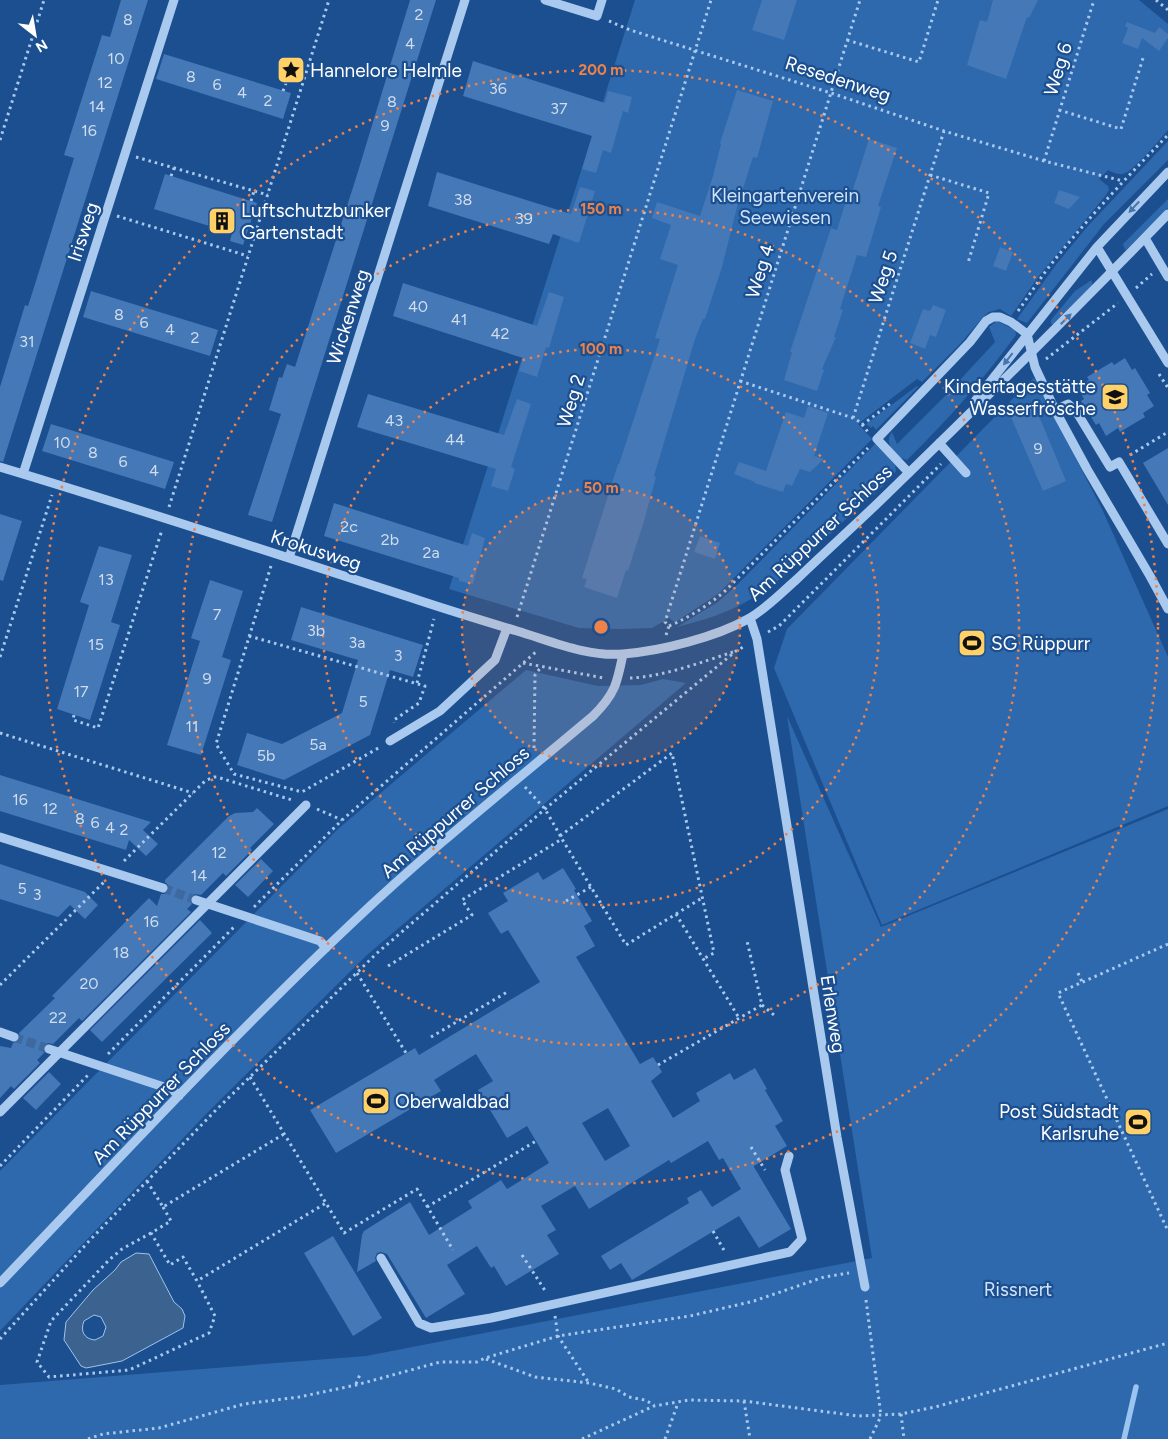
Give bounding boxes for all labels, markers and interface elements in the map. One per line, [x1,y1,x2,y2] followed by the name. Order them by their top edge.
[415,5,423,24] house number: 2
[10,10,60,60] north arrow
[123,10,133,29] house number: 8
[405,34,415,53] house number: 4
[32,36,50,56] text: N
[1039,39,1077,98] street label: Weg 6
[108,49,124,68] house number: 10
[782,51,894,107] street label: Resedenweg
[276,55,306,85] place icon: Hannelore Helmle
[310,59,462,82] place label: Hannelore Helmle
[579,61,623,79] text: 200 m
[186,67,196,86] house number: 8
[97,73,113,92] house number: 12
[212,75,222,94] house number: 6
[489,79,507,98] house number: 36
[237,83,247,102] house number: 4
[264,91,272,110] house number: 2
[387,92,397,111] house number: 8
[89,97,105,116] house number: 14
[550,99,568,118] house number: 37
[380,116,390,135] house number: 9
[81,121,97,140] house number: 16
[711,184,859,229] park label: Kleingartenverein Seewiesen
[454,190,472,209] house number: 38
[63,199,103,265] street label: Irisweg
[241,199,391,244] place label: Luftschutzbunker Gartenstadt
[580,200,622,218] text: 150 m
[1128,201,1140,213] one-way arrow
[207,206,237,236] building icon: Luftschutzbunker Gartenstadt
[515,209,533,228] house number: 39
[741,241,779,301] street label: Weg 4
[864,247,902,307] street label: Weg 5
[322,266,374,368] street label: Wickenweg
[408,297,428,316] house number: 40
[114,305,124,324] house number: 8
[451,310,467,329] house number: 41
[139,313,149,332] house number: 6
[1060,313,1072,325] one-way arrow
[165,320,175,339] house number: 4
[491,324,509,343] house number: 42
[191,328,199,347] house number: 2
[19,332,35,351] house number: 31
[580,340,622,358] text: 100 m
[1002,352,1013,365] one-way arrow
[552,372,590,430] street label: Weg 2
[944,375,1096,420] place label: Kindertagesstätte Wasserfrösche
[1100,382,1130,412] school or university icon: Kindertagesstätte Wasserfrösche
[385,411,403,430] house number: 43
[445,430,465,449] house number: 44
[54,433,70,452] house number: 10
[1033,439,1043,458] house number: 9
[88,443,98,462] house number: 8
[118,452,128,471] house number: 6
[743,460,897,606] street label: Am Rüppurrer Schloss
[149,461,159,480] house number: 4
[583,479,619,497] text: 50 m
[340,517,358,536] house number: 2c
[268,525,364,575] street label: Krokusweg
[381,530,399,549] house number: 2b
[422,543,440,562] house number: 2a
[98,570,114,589] house number: 13
[213,605,222,624] house number: 7
[592,618,610,636] centre of rings
[307,621,325,640] house number: 3b
[957,628,987,658] sports icon: SG Rüppurr
[991,632,1091,655] place label: SG Rüppurr
[349,633,365,652] house number: 3a
[88,635,104,654] house number: 15
[394,646,402,665] house number: 3
[202,669,212,688] house number: 9
[73,682,89,701] house number: 17
[358,692,368,711] house number: 5
[185,717,199,736] house number: 11
[309,735,327,754] house number: 5a
[376,741,534,883] street label: Am Rüppurrer Schloss
[257,746,275,765] house number: 5b
[12,790,28,809] house number: 16
[42,799,58,818] house number: 12
[75,809,85,828] house number: 8
[90,813,100,832] house number: 6
[105,818,115,837] house number: 4
[120,820,128,839] house number: 2
[211,843,227,862] house number: 12
[191,866,207,885] house number: 14
[17,879,27,898] house number: 5
[33,885,41,904] house number: 3
[143,912,159,931] house number: 16
[113,943,129,962] house number: 18
[815,973,851,1055] street label: Erlenweg
[79,974,99,993] house number: 20
[49,1008,67,1027] house number: 22
[87,1017,235,1169] street label: Am Rüppurrer Schloss
[361,1086,391,1116] sports icon: Oberwaldbad
[395,1090,509,1113] place label: Oberwaldbad
[999,1100,1119,1145] place label: Post Südstadt Karlsruhe
[1123,1107,1153,1137] sports icon: Post Südstadt Karlsruhe
[984,1278,1052,1301] park label: Rissnert

